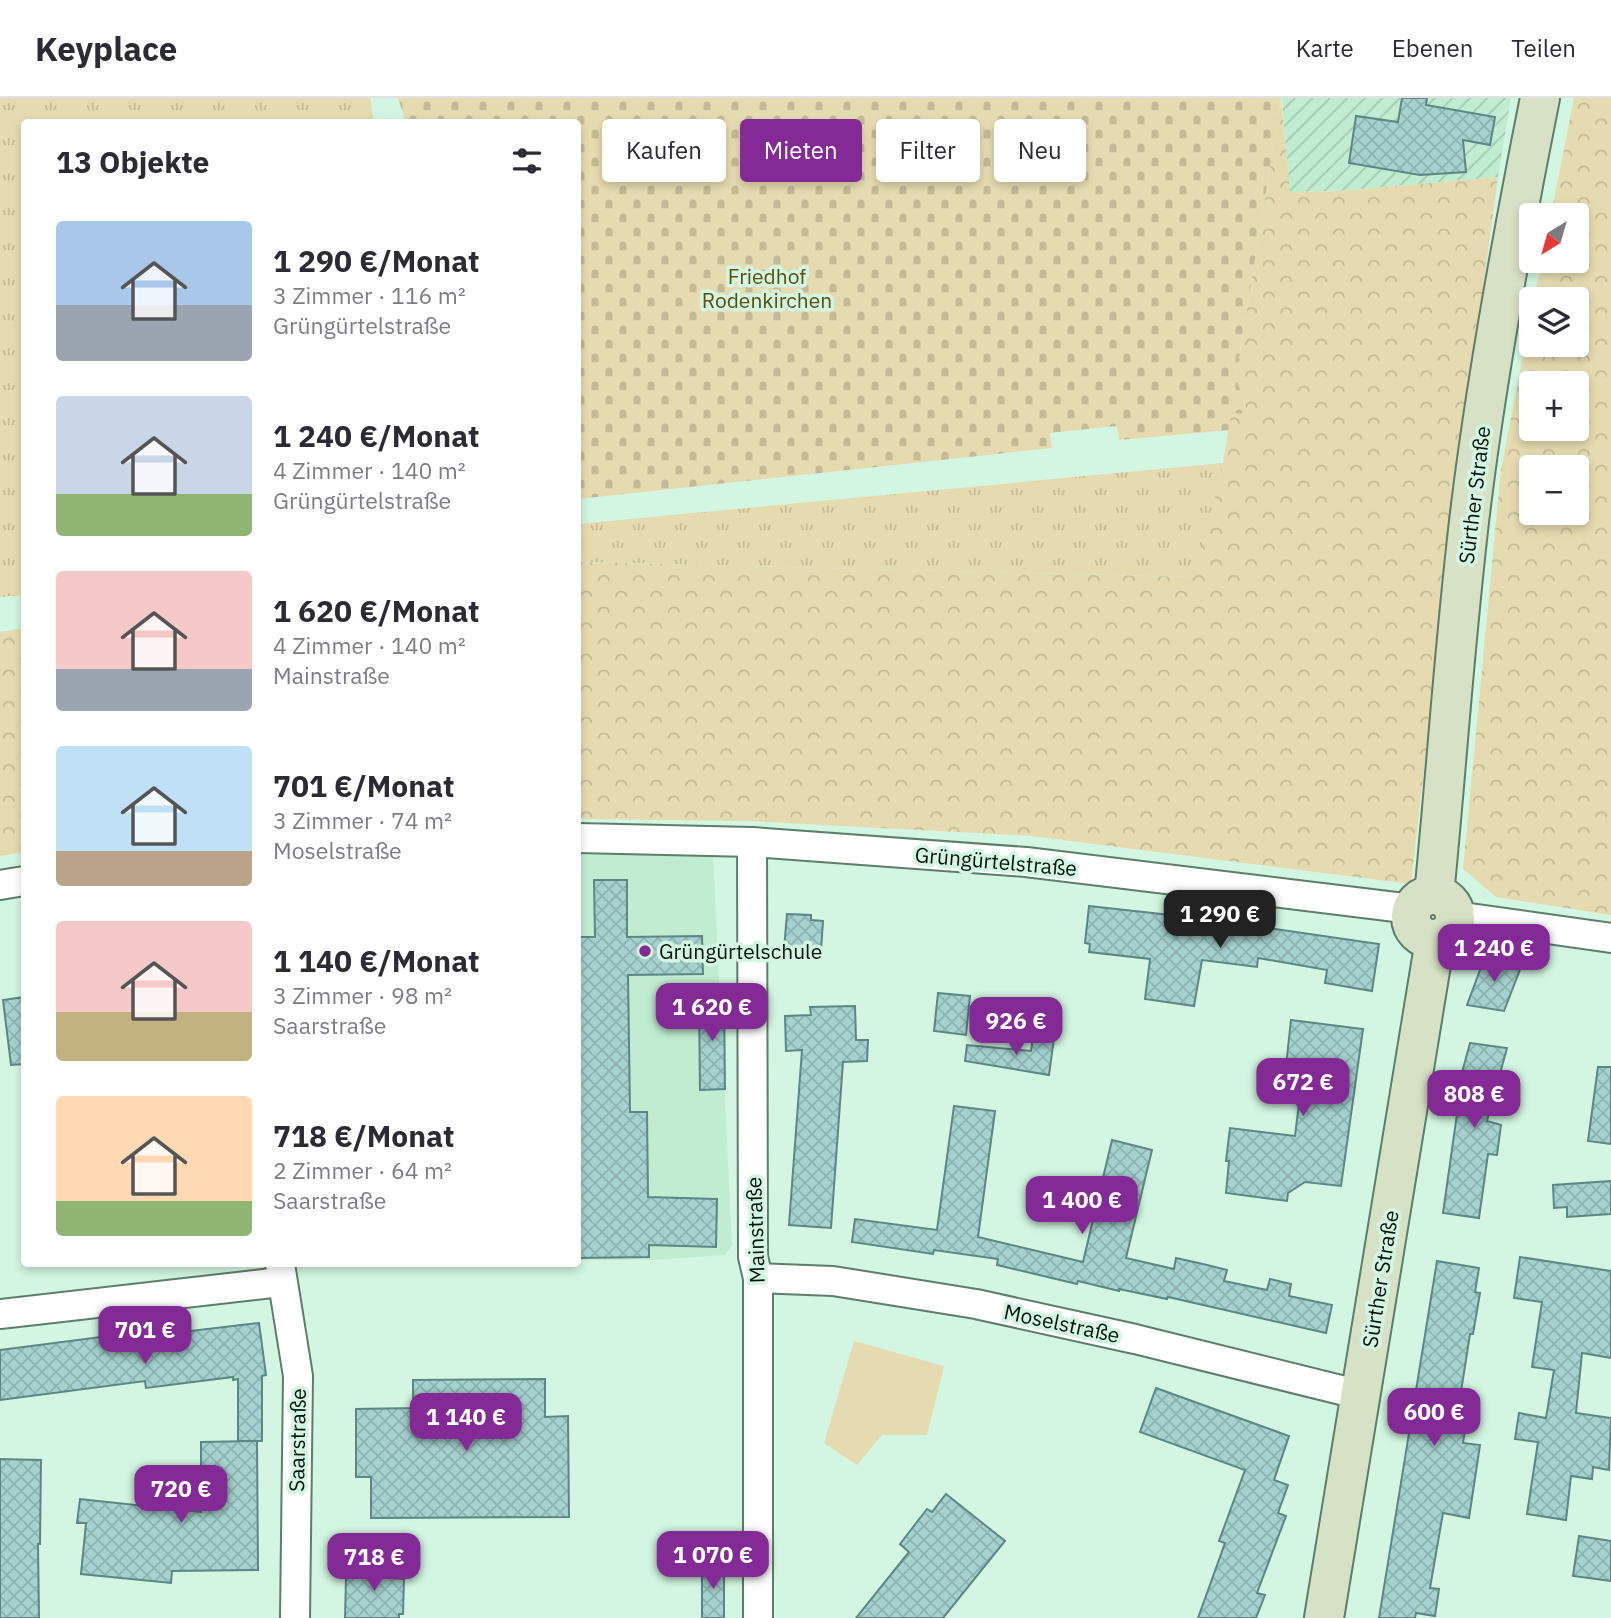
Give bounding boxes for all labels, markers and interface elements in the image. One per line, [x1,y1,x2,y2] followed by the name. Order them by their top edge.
[35,27,177,70] text: Keyplace
[1296,32,1354,64] text: Karte
[1392,32,1473,64] text: Ebenen
[1511,32,1576,64] text: Teilen
[602,119,726,182] chip: Kaufen
[740,119,862,182] chip: Mieten
[876,119,980,182] chip: Filter
[994,119,1086,182] chip: Neu
[56,142,209,181] text: 13 Objekte
[508,142,546,180] icon: filters
[1519,203,1589,273] north arrow
[1519,203,1589,525] map controls
[273,241,480,280] text: 1 290 €/Monat
[112,249,196,333] icon: home
[702,262,832,314] park label: Friedhof Rodenkirchen
[273,280,466,310] text: 3 Zimmer · 116 m²
[1519,287,1589,357] button: layers
[273,310,451,340] text: Grüngürtelstraße
[1519,371,1589,441] button: +
[273,416,480,455] text: 1 240 €/Monat
[112,424,196,508] icon: home
[1452,424,1496,566] street label: Sürther Straße
[273,455,466,485] text: 4 Zimmer · 140 m²
[1519,455,1589,525] button: −
[273,485,451,515] text: Grüngürtelstraße
[273,591,480,630] text: 1 620 €/Monat
[112,599,196,683] icon: home
[273,630,466,660] text: 4 Zimmer · 140 m²
[273,660,390,690] text: Mainstraße
[273,766,454,805] text: 701 €/Monat
[112,774,196,858] icon: home
[273,805,452,835] text: 3 Zimmer · 74 m²
[273,835,402,865] text: Moselstraße
[914,840,1078,882] street label: Grüngürtelstraße
[1155,890,1285,950] pin: 1 290 €
[1180,898,1260,928] text: 1 290 €
[1429,924,1559,984] pin: 1 240 €
[1454,932,1534,962] text: 1 240 €
[659,937,822,965] place label: Grüngürtelschule
[273,941,480,980] text: 1 140 €/Monat
[637,943,653,959] marker: Grüngürtelschule
[112,949,196,1033] icon: home
[273,980,452,1010] text: 3 Zimmer · 98 m²
[647,984,777,1043] pin: 1 620 €
[672,991,752,1021] text: 1 620 €
[967,998,1065,1057] pin: 926 €
[985,1005,1047,1035] text: 926 €
[273,1010,386,1040] text: Saarstraße
[1254,1058,1352,1118] pin: 672 €
[1272,1066,1334,1096] text: 672 €
[1425,1070,1523,1130] pin: 808 €
[1443,1078,1505,1108] text: 808 €
[273,1116,454,1155] text: 718 €/Monat
[112,1124,196,1208] icon: home
[273,1155,452,1185] text: 2 Zimmer · 64 m²
[739,1176,771,1284] street label: Mainstraße
[1017,1176,1147,1236] pin: 1 400 €
[1042,1184,1122,1214] text: 1 400 €
[273,1185,386,1215] text: Saarstraße
[1355,1208,1405,1350] street label: Sürther Straße
[1002,1297,1122,1349] street label: Moselstraße
[96,1306,194,1366] pin: 701 €
[114,1314,176,1344] text: 701 €
[282,1388,312,1492] street label: Saarstraße
[1385,1388,1483,1448] pin: 600 €
[401,1394,531,1453] pin: 1 140 €
[1403,1396,1465,1426] text: 600 €
[426,1401,506,1431] text: 1 140 €
[132,1466,230,1525] pin: 720 €
[150,1473,212,1503] text: 720 €
[648,1532,778,1591] pin: 1 070 €
[325,1534,423,1593] pin: 718 €
[673,1539,753,1569] text: 1 070 €
[343,1541,405,1571] text: 718 €

